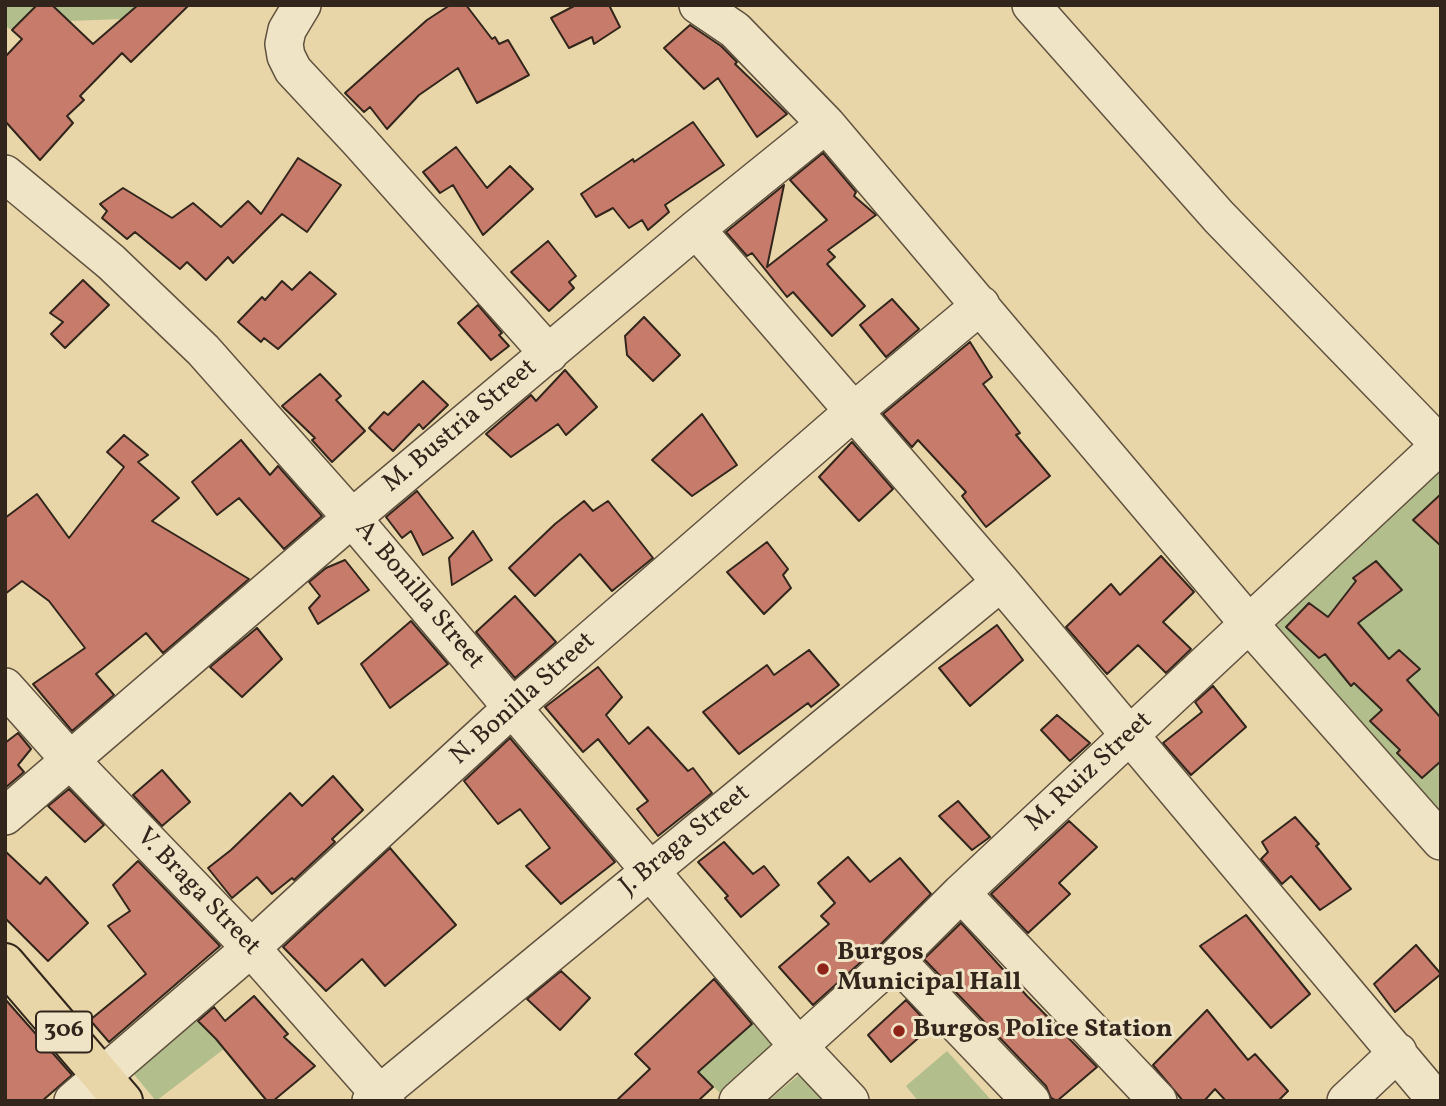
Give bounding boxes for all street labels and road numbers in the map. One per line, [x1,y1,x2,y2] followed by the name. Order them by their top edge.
[378,353,544,501] street label: M. Bustria Street
[347,515,489,677] street label: A. Bonilla Street
[445,627,603,773] street label: N. Bonilla Street
[1020,706,1160,840] street label: M. Ruiz Street
[615,779,757,903] street label: J. Braga Street
[128,823,266,963] street label: V. Braga Street
[36,1012,92,1052] road number: 306

